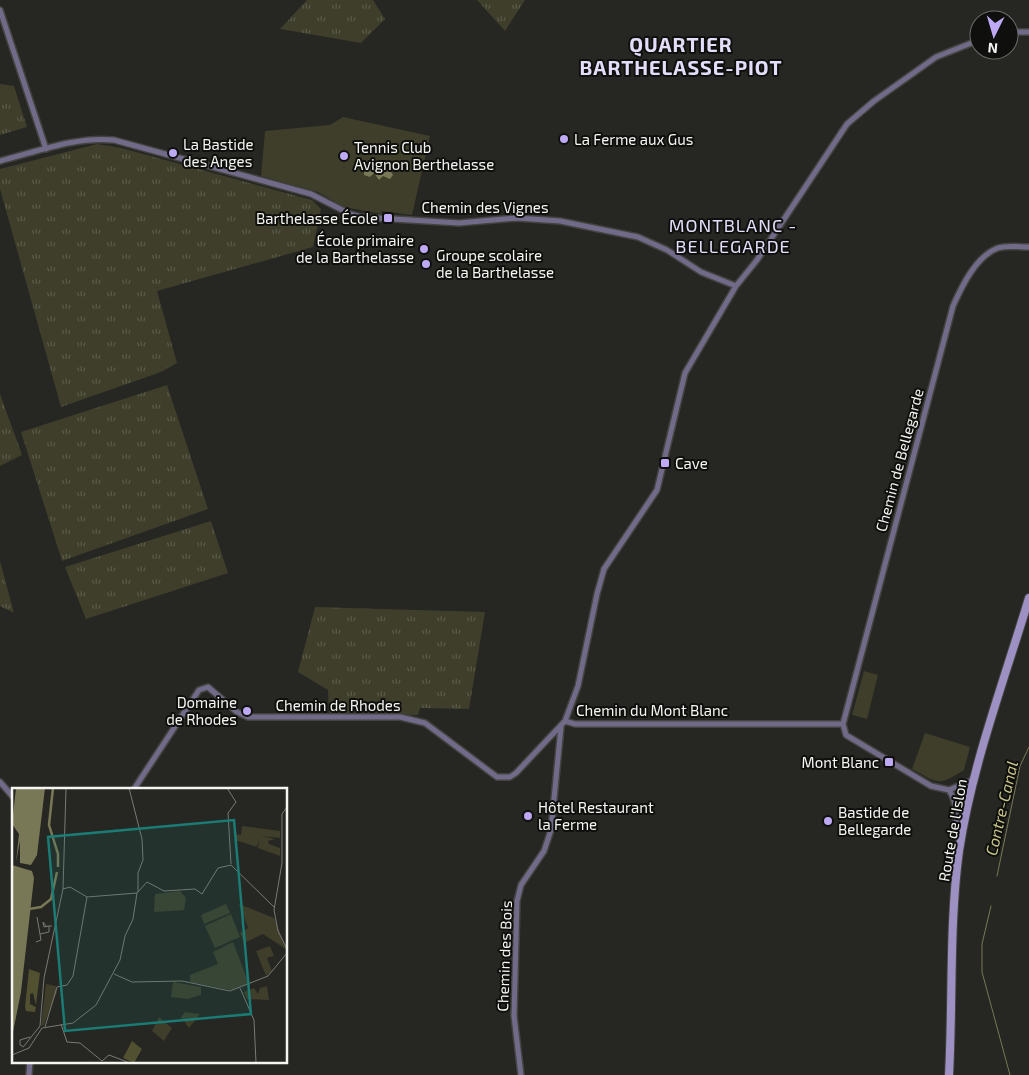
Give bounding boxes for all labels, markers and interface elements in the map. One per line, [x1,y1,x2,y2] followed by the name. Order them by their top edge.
[969,10,1019,60] north arrow
[580,32,782,79] district label: QUARTIER BARTHELASSE-PIOT
[987,40,999,57] text: N
[574,130,693,148] place label: La Ferme aux Gus
[558,133,570,145] marker: La Ferme aux Gus
[183,135,254,170] place label: La Bastide des Anges
[354,138,494,173] place label: Tennis Club Avignon Berthelasse
[167,147,179,159] marker: La Bastide des Anges
[338,150,350,162] marker: Tennis Club Avignon Berthelasse
[421,198,549,216] street label: Chemin des Vignes
[256,209,378,227] place label: Barthelasse École
[382,212,394,224] marker: Barthelasse École
[669,214,797,257] district label: MONTBLANC - BELLEGARDE
[296,231,414,266] place label: École primaire de la Barthelasse
[418,243,430,255] marker: École primaire de la Barthelasse
[436,246,554,281] place label: Groupe scolaire de la Barthelasse
[420,258,432,270] marker: Groupe scolaire de la Barthelasse
[871,386,927,534] street label: Chemin de Bellegarde
[675,454,708,472] place label: Cave
[659,457,671,469] marker: Cave
[166,693,237,728] place label: Domaine de Rhodes
[275,696,401,714] street label: Chemin de Rhodes
[576,701,728,719] street label: Chemin du Mont Blanc
[241,705,253,717] marker: Domaine de Rhodes
[802,753,879,771] place label: Mont Blanc
[883,756,895,768] marker: Mont Blanc
[981,759,1021,857] water label: Contre-Canal
[934,777,970,883] street label: Route de l'Islon
[12,788,288,1062] inset map
[538,798,654,833] place label: Hôtel Restaurant la Ferme
[838,803,911,838] place label: Bastide de Bellegarde
[522,810,534,822] marker: Hôtel Restaurant la Ferme
[822,815,834,827] marker: Bastide de Bellegarde
[493,900,515,1012] street label: Chemin des Bois

